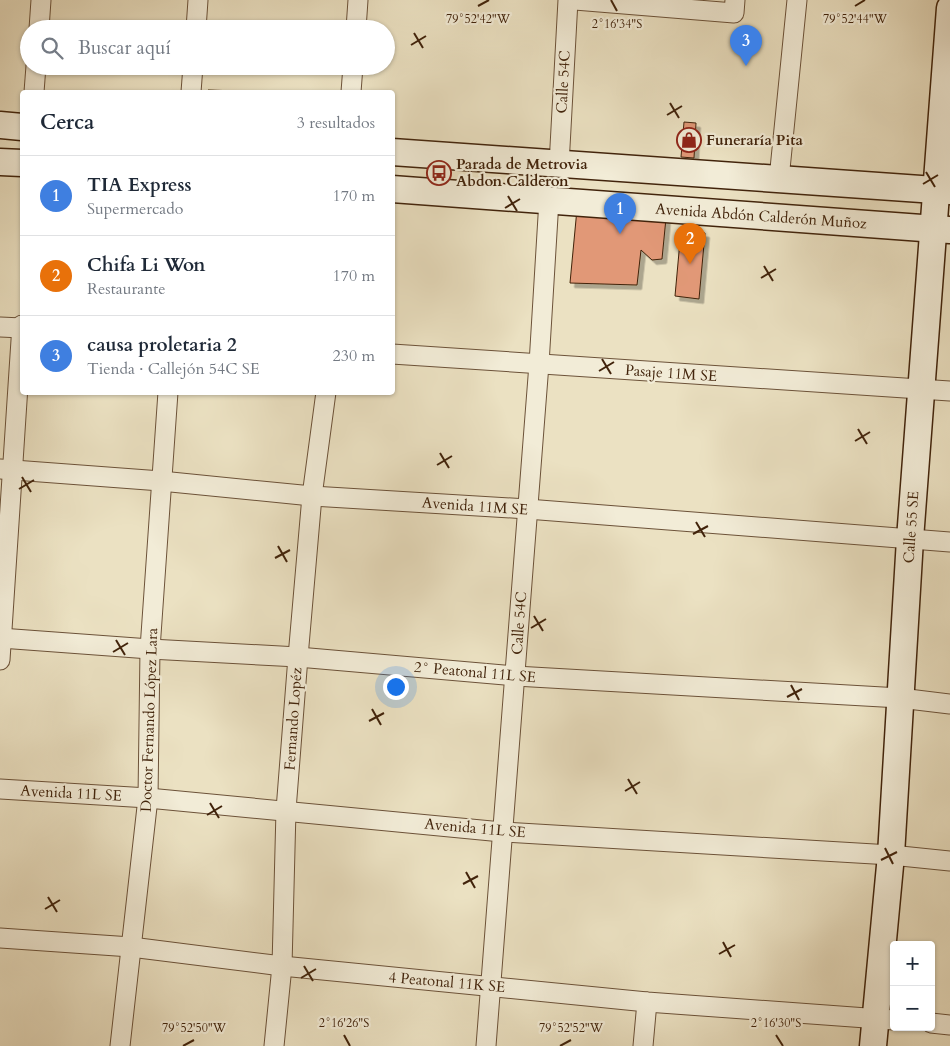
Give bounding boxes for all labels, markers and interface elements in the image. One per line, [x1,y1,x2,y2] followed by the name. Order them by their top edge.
[446,11,511,27] text: 79°52'42"W
[823,11,888,27] text: 79°52'44"W
[592,16,642,32] text: 2°16'34"S
[20,20,395,75] search box
[730,25,762,66] pin: 3
[38,34,66,62] icon: search
[78,35,171,61] text: Buscar aquí
[551,50,575,114] street label: Calle 54C
[40,108,94,137] text: Cerca
[297,112,375,134] text: 3 resultados
[676,127,702,153] shop icon: Funeraría Pita
[706,130,803,150] place label: Funeraría Pita
[456,154,588,191] place label: Parada de Metrovia Abdon Calderon
[426,160,452,186] bus stop icon: Parada de Metrovia Abdon Calderon
[87,172,192,198] text: TIA Express
[52,185,60,207] text: 1
[333,185,375,207] text: 170 m
[604,193,636,234] pin: 1
[87,198,183,220] text: Supermercado
[655,199,868,233] street label: Avenida Abdón Calderón Muñoz
[674,223,706,264] pin: 2
[87,252,205,278] text: Chifa Li Won
[52,265,60,287] text: 2
[333,265,375,287] text: 170 m
[87,278,166,300] text: Restaurante
[87,332,237,358] text: causa proletaria 2
[52,345,60,367] text: 3
[333,345,375,367] text: 230 m
[87,358,260,380] text: Tienda · Callejón 54C SE
[624,360,718,386] street label: Pasaje 11M SE
[898,490,924,564] street label: Calle 55 SE
[421,492,529,520] street label: Avenida 11M SE
[507,591,531,655] street label: Calle 54C
[136,627,162,812] street label: Doctor Fernando López Lara
[413,657,537,687] street label: 2° Peatonal 11L SE
[279,667,307,771] street label: Fernando Lopéz
[383,674,409,700] your location
[20,780,122,806] street label: Avenida 11L SE
[424,814,526,842] street label: Avenida 11L SE
[890,941,935,1031] map controls
[890,941,935,986] button: +
[388,967,506,997] street label: 4 Peatonal 11K SE
[890,986,935,1031] button: −
[319,1015,369,1031] text: 2°16'26"S
[751,1015,801,1031] text: 2°16'30"S
[162,1020,227,1036] text: 79°52'50"W
[539,1020,604,1036] text: 79°52'52"W

